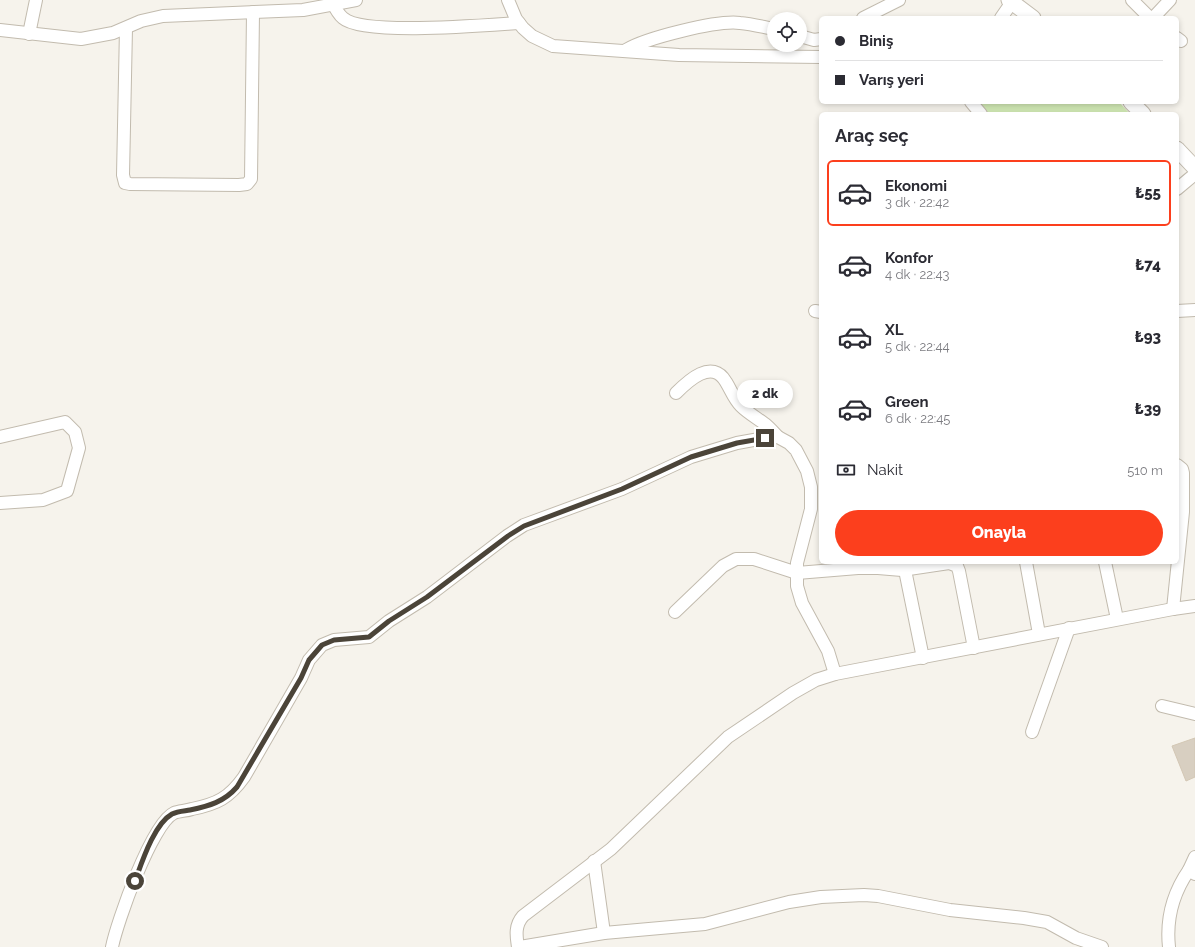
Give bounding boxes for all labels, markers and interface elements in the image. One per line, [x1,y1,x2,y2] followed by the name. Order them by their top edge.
[767,12,807,52] map controls
[767,12,807,52] button: locate
[859,32,893,50] text: Biniş
[859,71,924,89] text: Varış yeri
[835,125,909,146] text: Araç seç
[837,175,873,211] icon: car
[885,177,947,195] text: Ekonomi
[1135,184,1161,202] text: ₺55
[885,195,949,210] text: 3 dk · 22:42
[837,247,873,283] icon: car
[885,249,933,267] text: Konfor
[1135,256,1161,274] text: ₺74
[885,267,950,282] text: 4 dk · 22:43
[837,319,873,355] icon: car
[885,321,903,339] text: XL
[1135,328,1161,346] text: ₺93
[885,339,950,354] text: 5 dk · 22:44
[737,380,793,408] callout: 2 dk
[752,386,778,401] text: 2 dk
[837,391,873,427] icon: car
[885,393,929,411] text: Green
[1135,400,1161,418] text: ₺39
[885,411,950,426] text: 6 dk · 22:45
[756,429,774,447] route end
[835,459,857,481] icon: cash
[867,461,903,479] text: Nakit
[1127,463,1163,478] text: 510 m
[835,510,1163,556] button: Onayla
[126,872,144,890] route start

